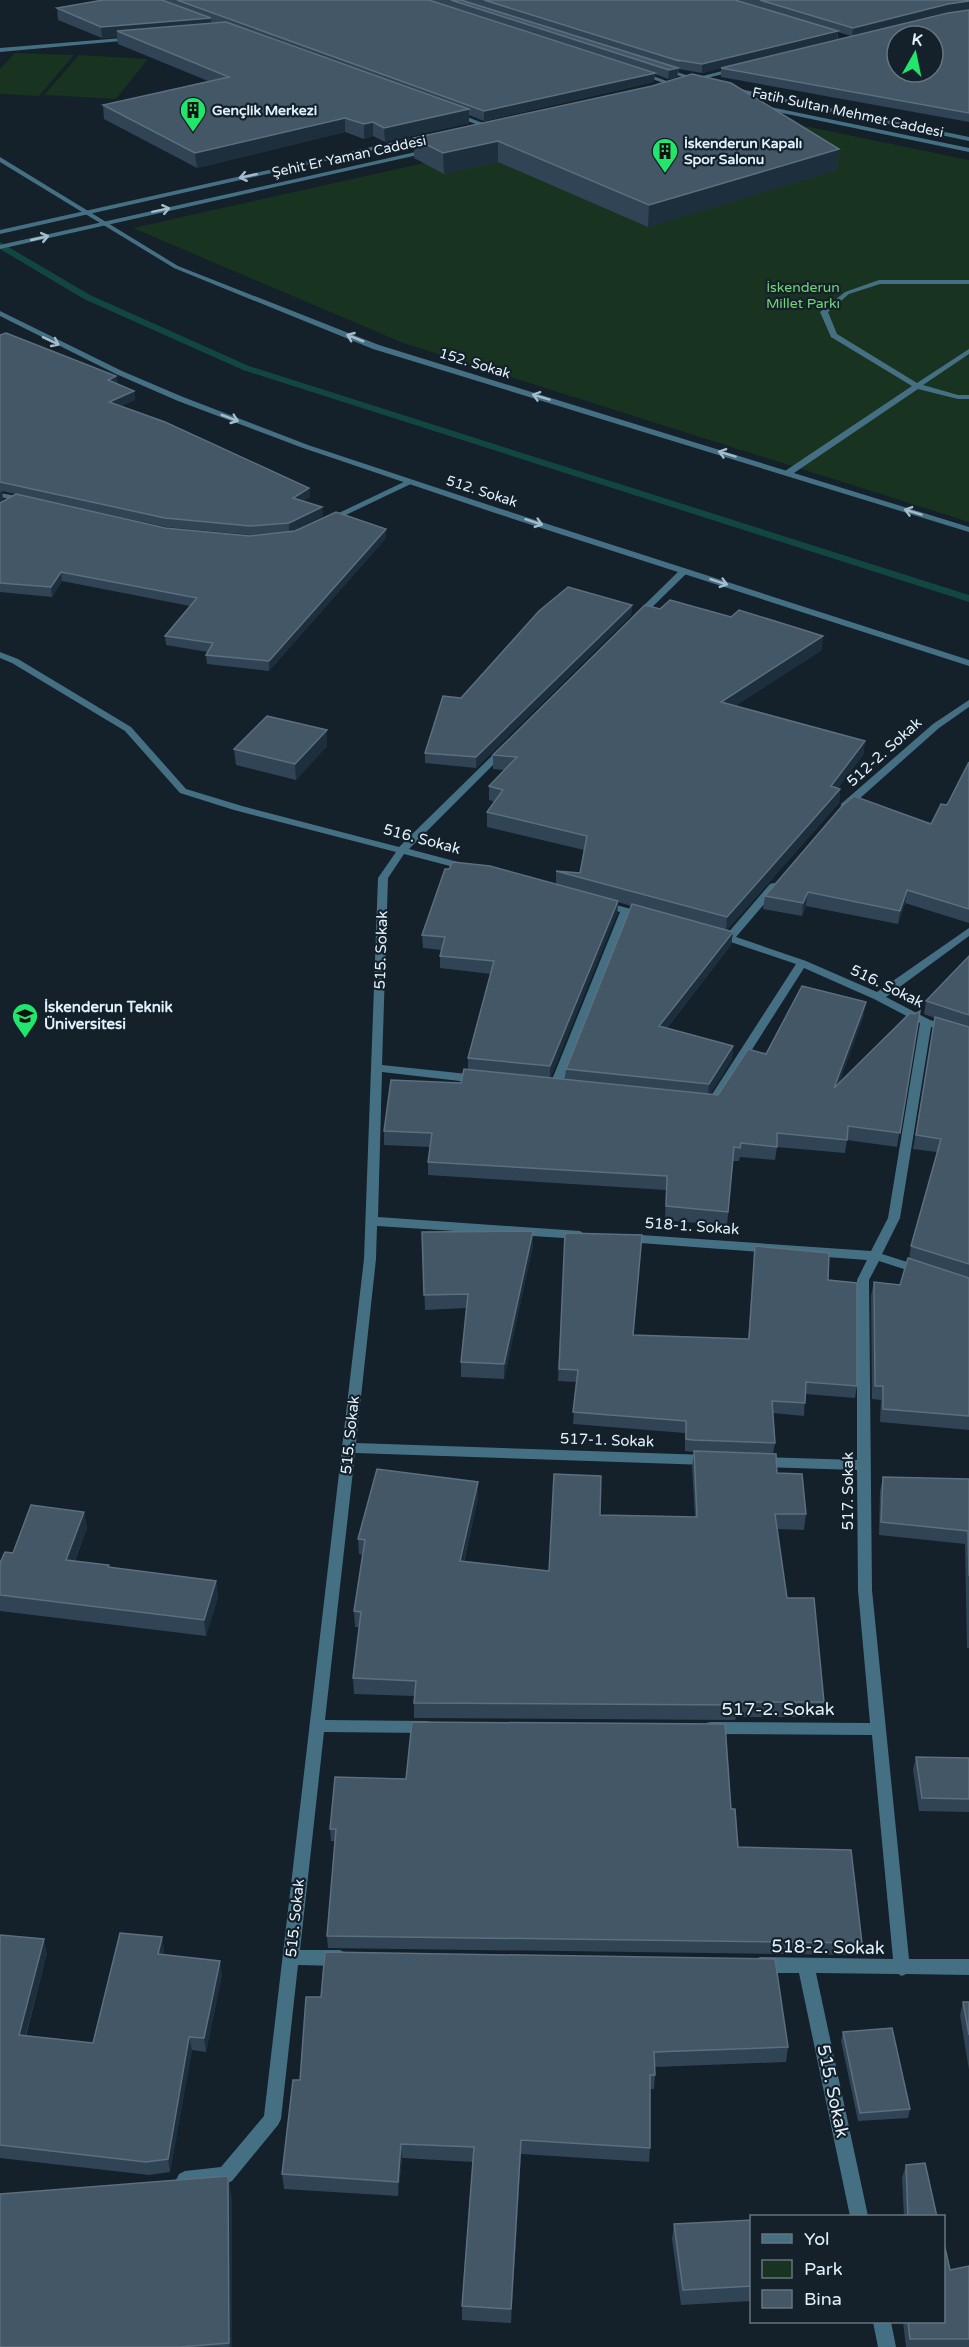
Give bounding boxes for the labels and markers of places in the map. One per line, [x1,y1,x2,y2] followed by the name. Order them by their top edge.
[178,95,208,133] building icon: Gençlik Merkezi
[212,102,317,119] place label: Gençlik Merkezi
[684,135,802,168] place label: İskenderun Kapalı Spor Salonu
[650,136,680,174] building icon: İskenderun Kapalı Spor Salonu
[44,998,173,1033] place label: İskenderun Teknik Üniversitesi
[10,1001,40,1039] school or university icon: İskenderun Teknik Üniversitesi

